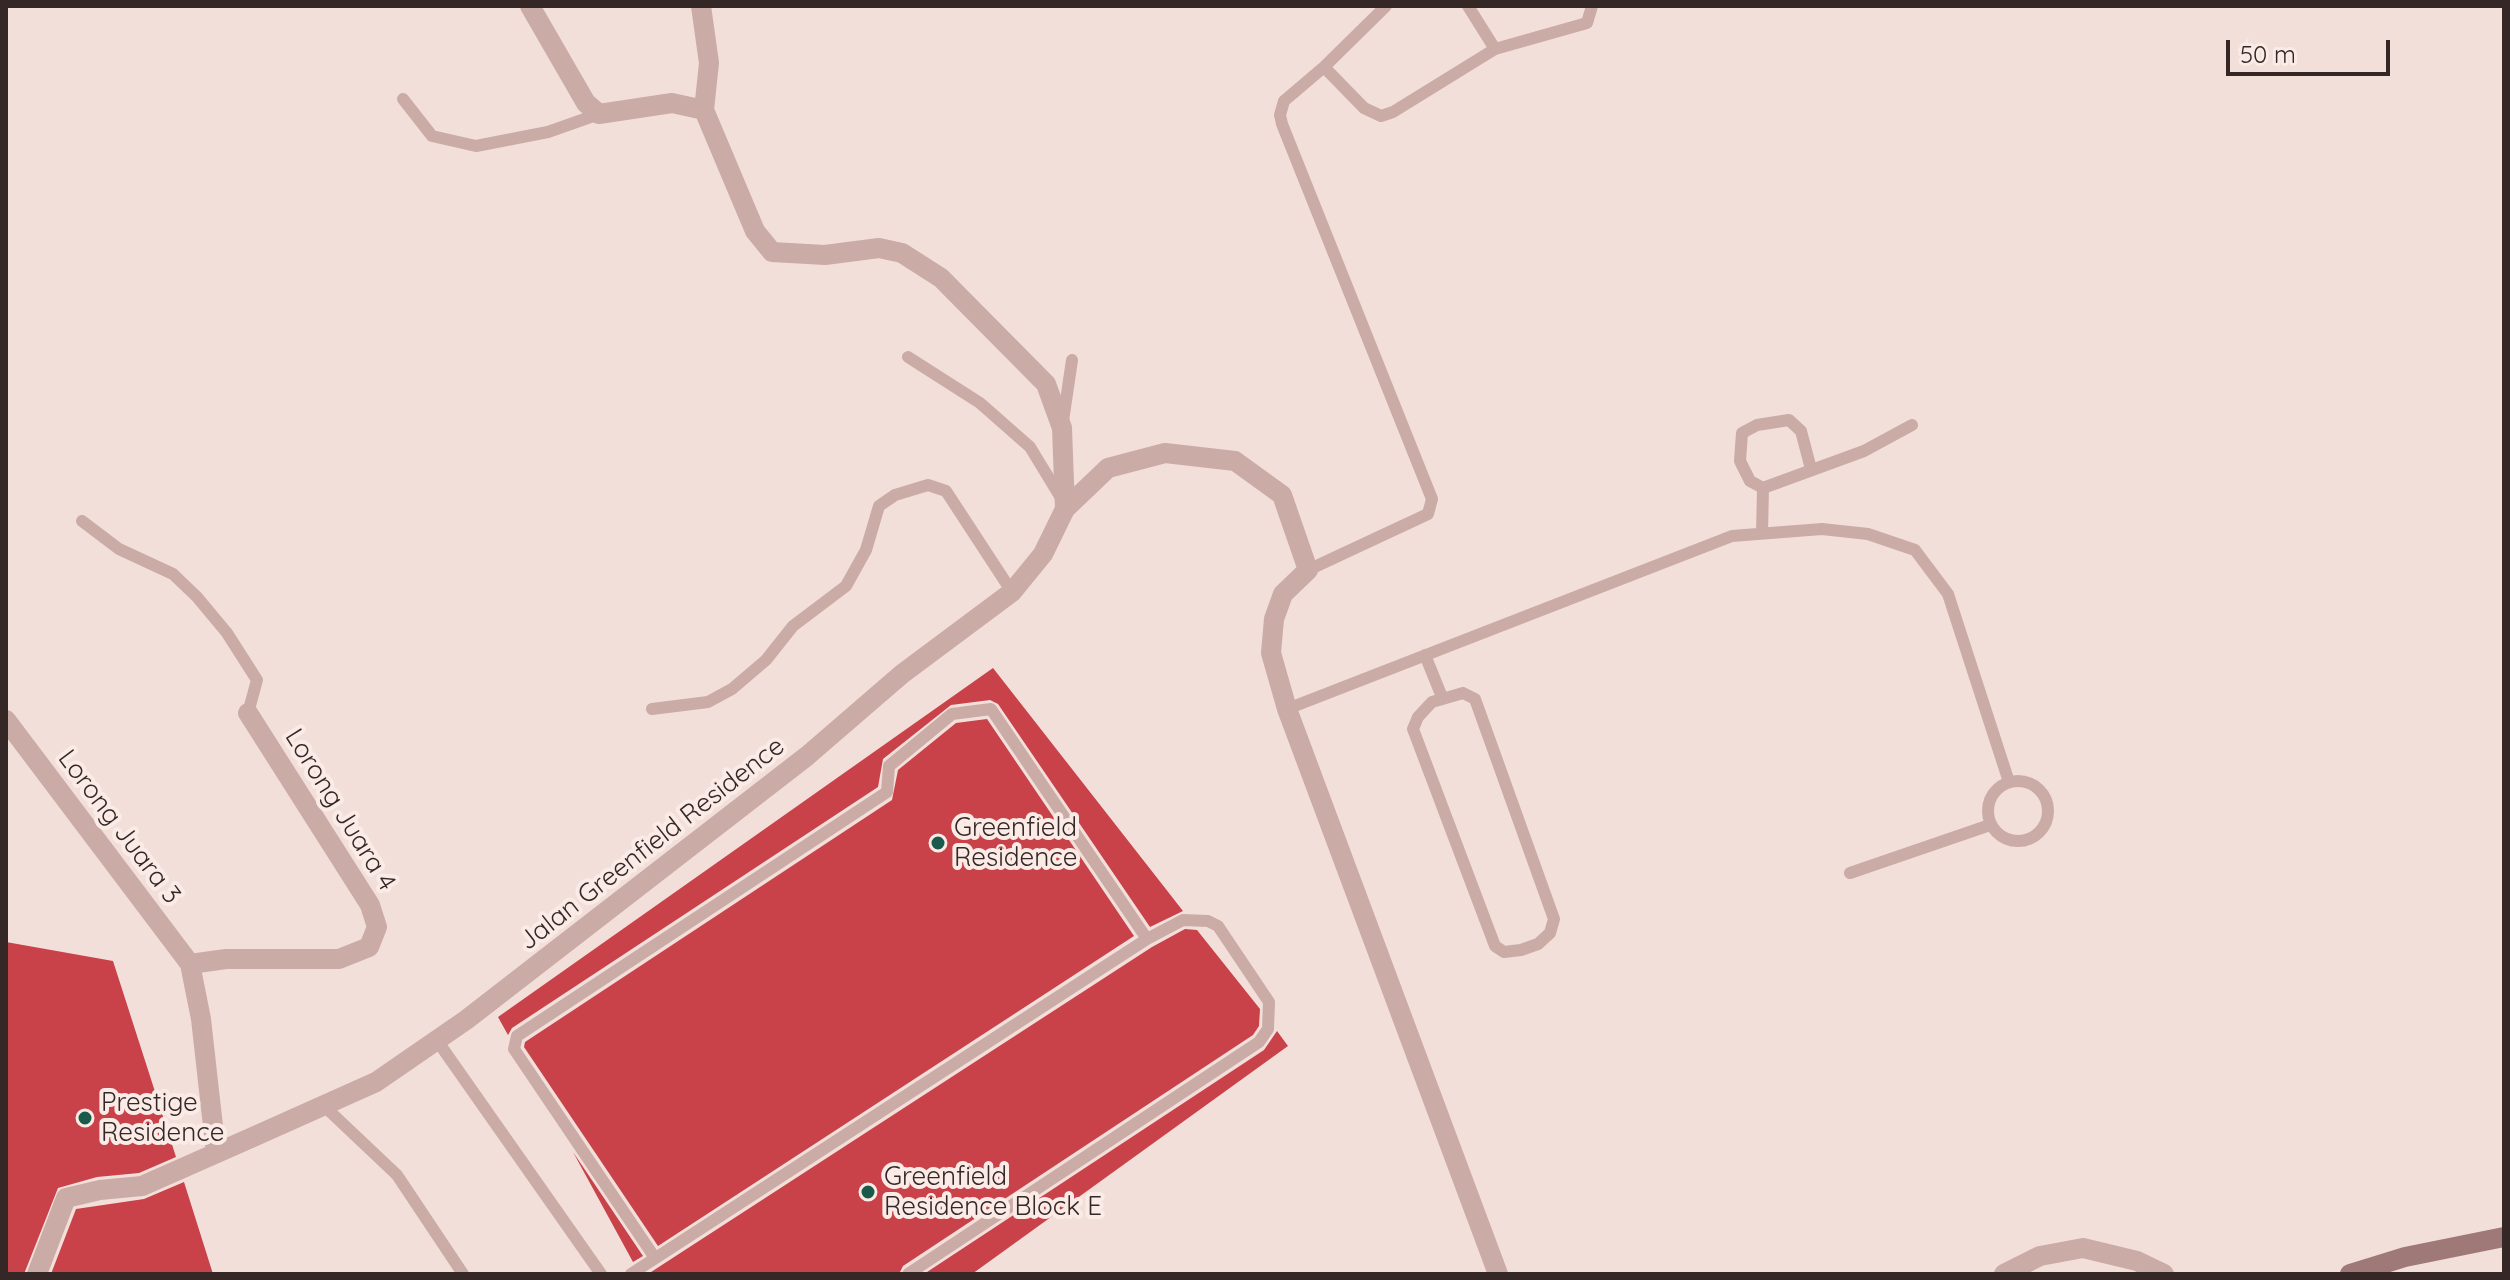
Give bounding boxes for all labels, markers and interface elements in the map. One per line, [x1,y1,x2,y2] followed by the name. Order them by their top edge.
[2230,24,2394,74] scale bar
[2240,39,2296,69] text: 50 m
[278,723,402,897] street label: Lorong Juara 4
[513,731,791,957] street label: Jalan Greenfield Residence
[51,744,187,910] street label: Lorong Juara 3
[954,812,1077,874] place label: Greenfield Residence
[929,834,947,852] marker: Greenfield Residence
[101,1087,224,1148] place label: Prestige Residence
[76,1109,94,1127] marker: Prestige Residence
[884,1161,1102,1222] place label: Greenfield Residence Block E
[859,1183,877,1201] marker: Greenfield Residence Block E

